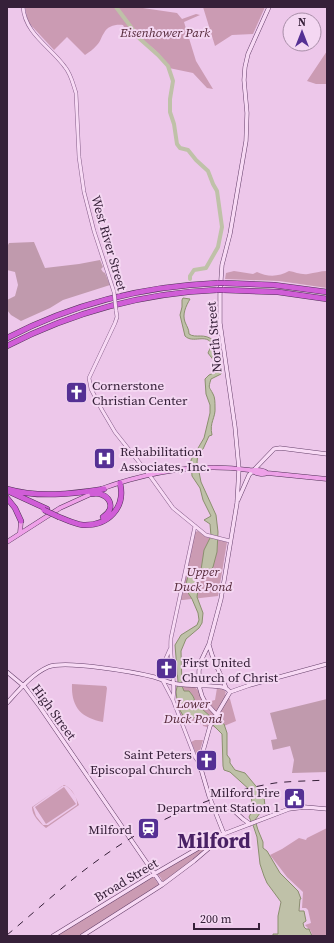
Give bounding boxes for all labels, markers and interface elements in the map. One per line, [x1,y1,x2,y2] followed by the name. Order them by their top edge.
[282,12,322,52] north arrow
[298,15,306,30] text: N
[119,24,211,41] park label: Eisenhower Park
[87,193,131,293] street label: West River Street
[202,300,226,373] street label: North Street
[92,377,188,409] place label: Cornerstone Christian Center
[64,379,90,405] church icon: Cornerstone Christian Center
[120,443,210,475] place label: Rehabilitation Associates, Inc.
[92,445,118,471] hospital icon: Rehabilitation Associates, Inc.
[173,563,232,595] park label: Upper Duck Pond
[182,654,279,686] place label: First United Church of Christ
[154,656,180,682] church icon: First United Church of Christ
[28,681,80,744] street label: High Street
[163,695,222,727] park label: Lower Duck Pond
[90,746,192,778] place label: Saint Peters Episcopal Church
[194,748,220,774] church icon: Saint Peters Episcopal Church
[157,784,280,816] place label: Milford Fire Department Station 1
[282,786,308,812] public building icon: Milford Fire Department Station 1
[135,816,161,842] station icon: Milford
[88,821,133,838] place label: Milford
[177,826,251,855] district label: Milford
[91,854,162,906] street label: Broad Street
[194,905,259,931] scale bar
[200,911,232,927] text: 200 m

